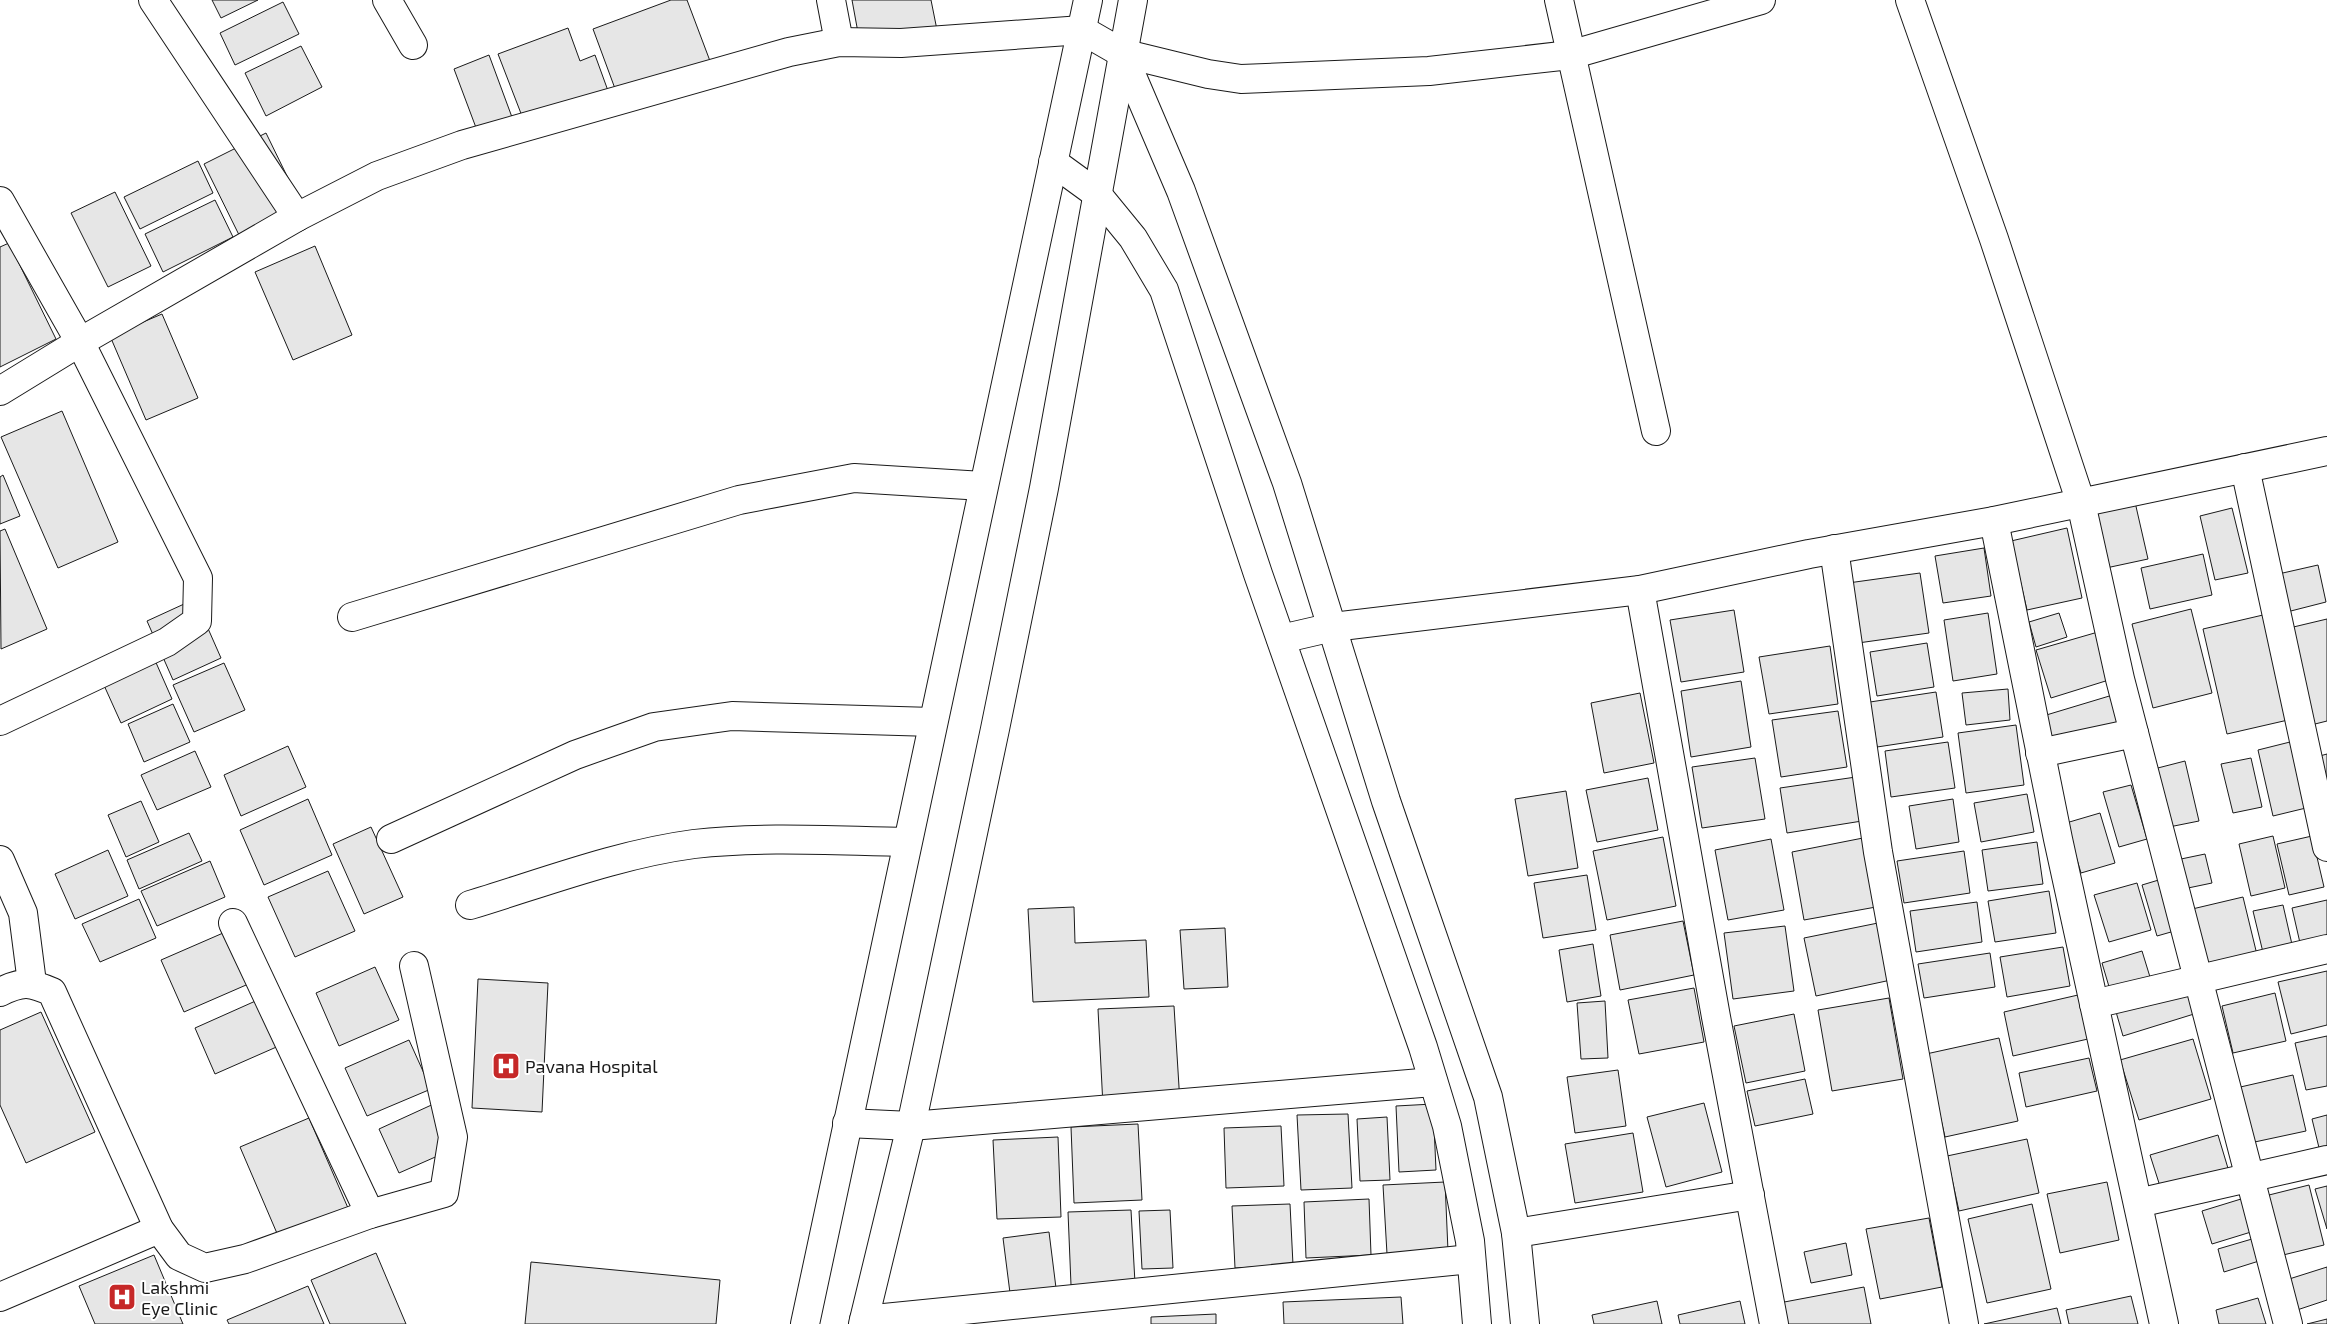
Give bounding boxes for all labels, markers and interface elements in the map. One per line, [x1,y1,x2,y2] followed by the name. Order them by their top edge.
[491,1051,521,1081] hospital icon: Pavana Hospital
[525,1055,658,1077] place label: Pavana Hospital
[141,1276,218,1319] place label: Lakshmi Eye Clinic
[107,1282,137,1312] hospital icon: Lakshmi Eye Clinic

